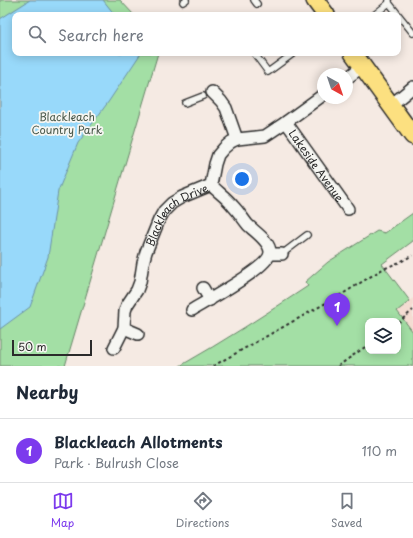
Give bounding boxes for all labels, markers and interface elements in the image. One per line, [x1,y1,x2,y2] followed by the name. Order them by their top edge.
[12,12,401,56] search box
[26,23,48,45] icon: search
[58,23,144,46] text: Search here
[317,68,353,104] north arrow
[31,108,103,138] park label: Blackleach Country Park
[285,125,348,205] street label: Lakeside Avenue
[232,169,252,189] your location
[141,179,210,248] street label: Blackleach Drive
[324,293,350,326] pin: 1
[365,318,401,354] map controls
[365,318,401,354] button: layers
[12,338,92,357] scale bar
[18,338,47,355] text: 50 m
[16,379,78,405] text: Nearby
[54,430,223,453] text: Blackleach Allotments
[26,441,32,460] text: 1
[362,441,397,460] text: 110 m
[54,453,179,472] text: Park · Bulrush Close
[51,490,74,531] tab: Map
[176,490,229,531] tab: Directions
[331,490,362,531] tab: Saved

